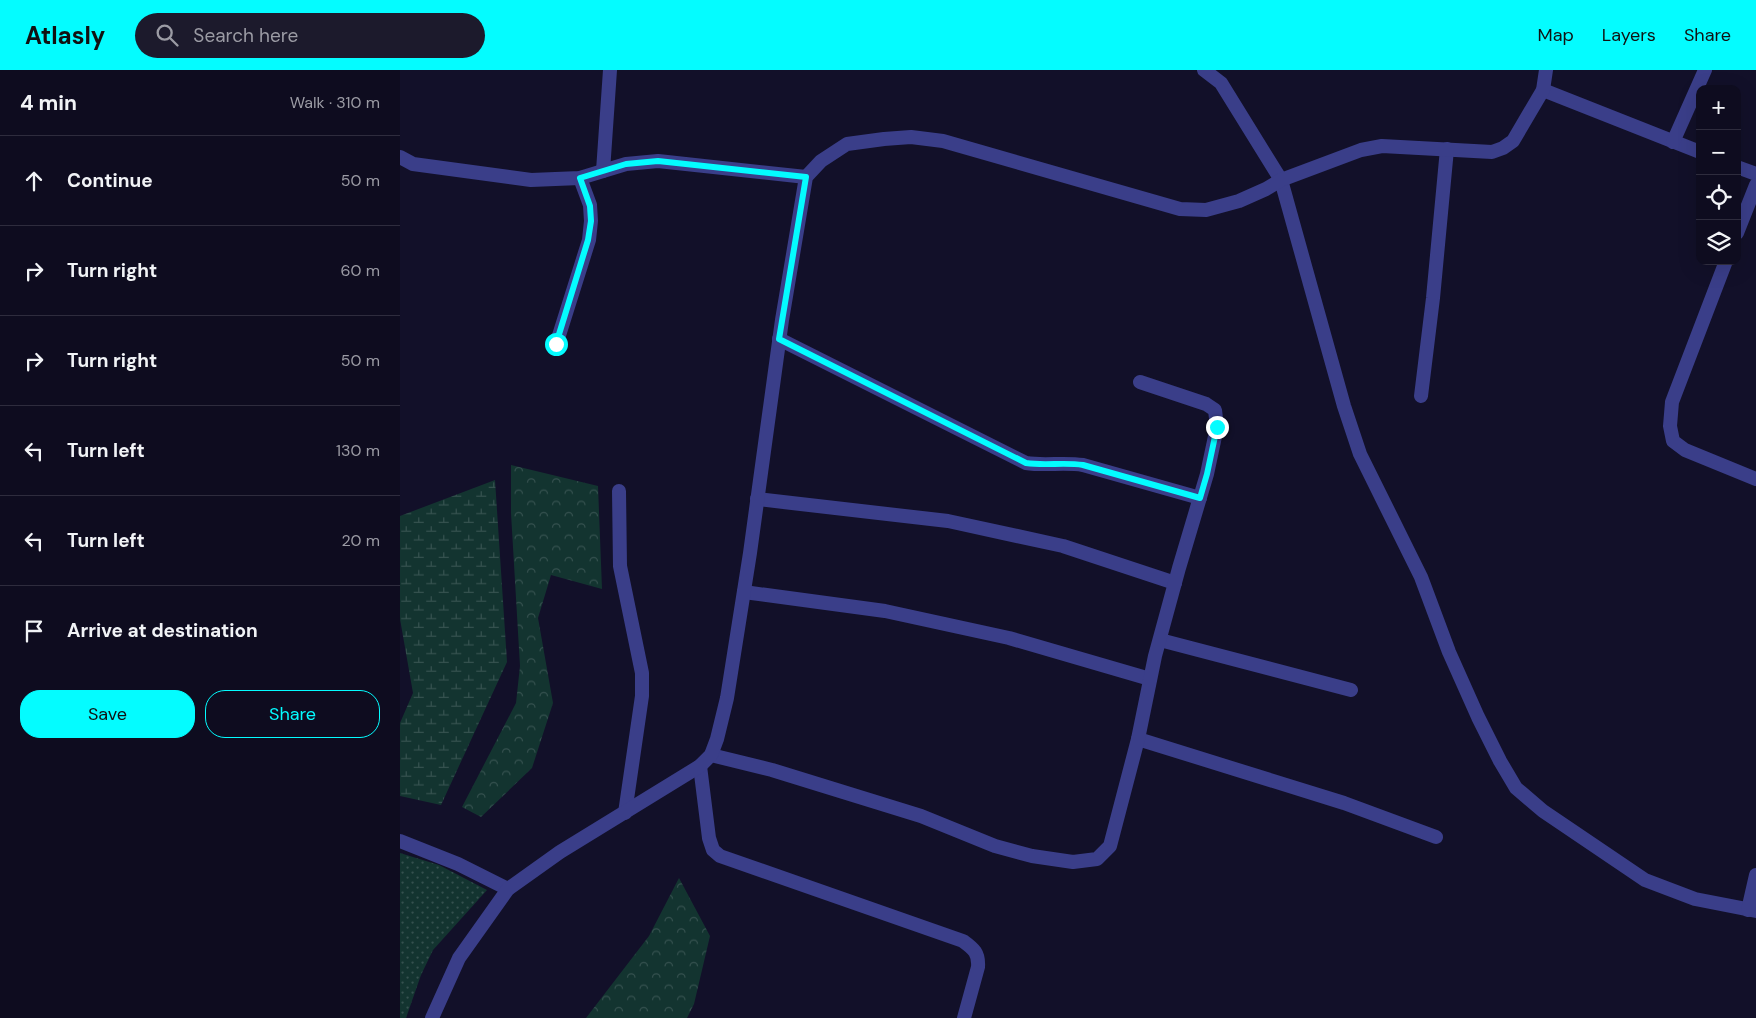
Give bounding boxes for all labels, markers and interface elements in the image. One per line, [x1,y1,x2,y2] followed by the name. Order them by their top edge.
[135,13,485,58] search box
[25,20,105,51] text: Atlasly
[153,21,181,49] icon: search
[193,23,298,48] text: Search here
[1538,23,1574,47] text: Map
[1602,23,1656,47] text: Layers
[1684,23,1731,47] text: Share
[1696,85,1741,265] map controls
[1696,85,1741,130] button: +
[20,89,77,117] text: 4 min
[290,92,380,113] text: Walk · 310 m
[1696,130,1741,175] button: −
[20,167,48,195] icon: ahead
[67,168,153,193] text: Continue
[341,170,380,191] text: 50 m
[1696,175,1741,220] button: locate
[1696,220,1741,265] button: layers
[20,257,48,285] icon: right
[67,258,157,283] text: Turn right
[340,260,380,281] text: 60 m
[545,333,568,356] route start
[20,347,48,375] icon: right
[67,348,157,373] text: Turn right
[341,350,380,371] text: 50 m
[1206,416,1229,439] route end
[20,437,48,465] icon: left
[67,438,145,463] text: Turn left
[336,440,380,461] text: 130 m
[20,527,48,555] icon: left
[67,528,145,553] text: Turn left
[341,530,380,551] text: 20 m
[20,617,48,645] icon: arrive
[67,618,258,643] text: Arrive at destination
[20,690,195,738] button: Save
[205,690,380,738] button: Share

